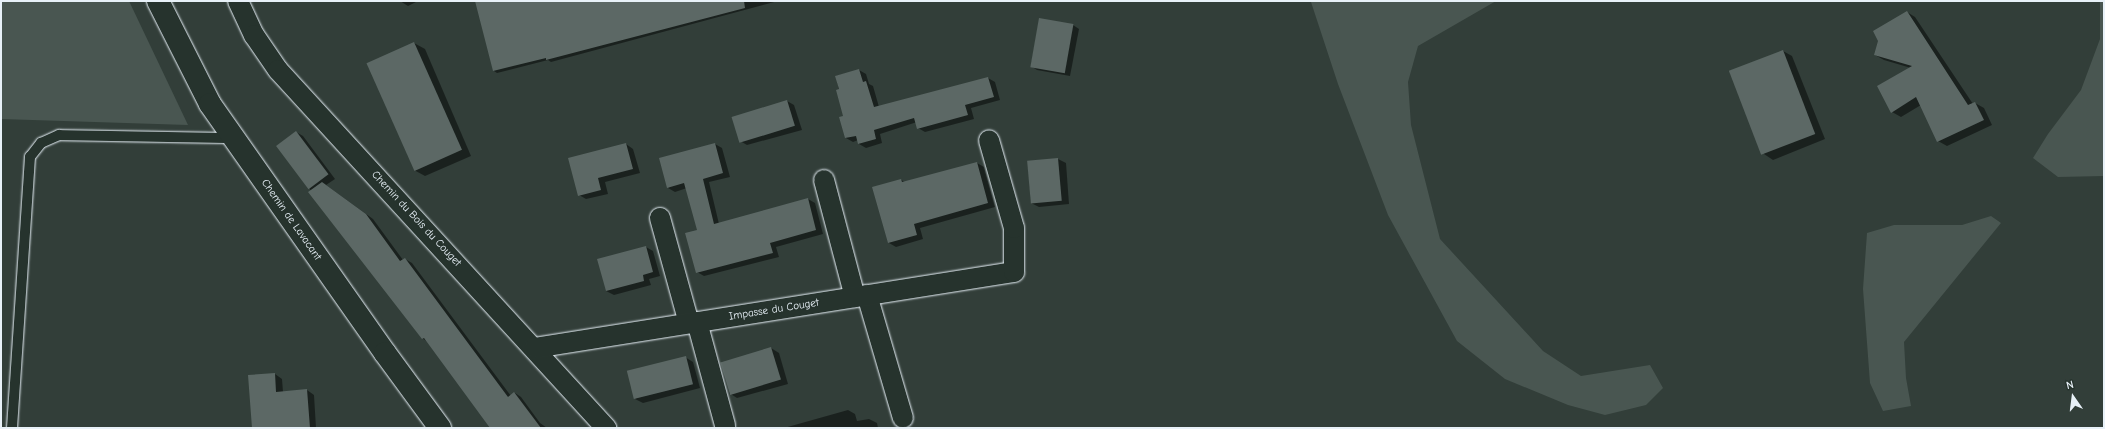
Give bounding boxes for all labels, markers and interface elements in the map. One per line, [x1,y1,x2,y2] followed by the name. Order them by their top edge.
[368,168,464,270] street label: Chemin du Bois du Couget
[258,177,324,263] street label: Chemin de Lavacant
[728,296,820,324] street label: Impasse du Couget
[2053,377,2093,417] north arrow
[2065,378,2075,392] text: N

